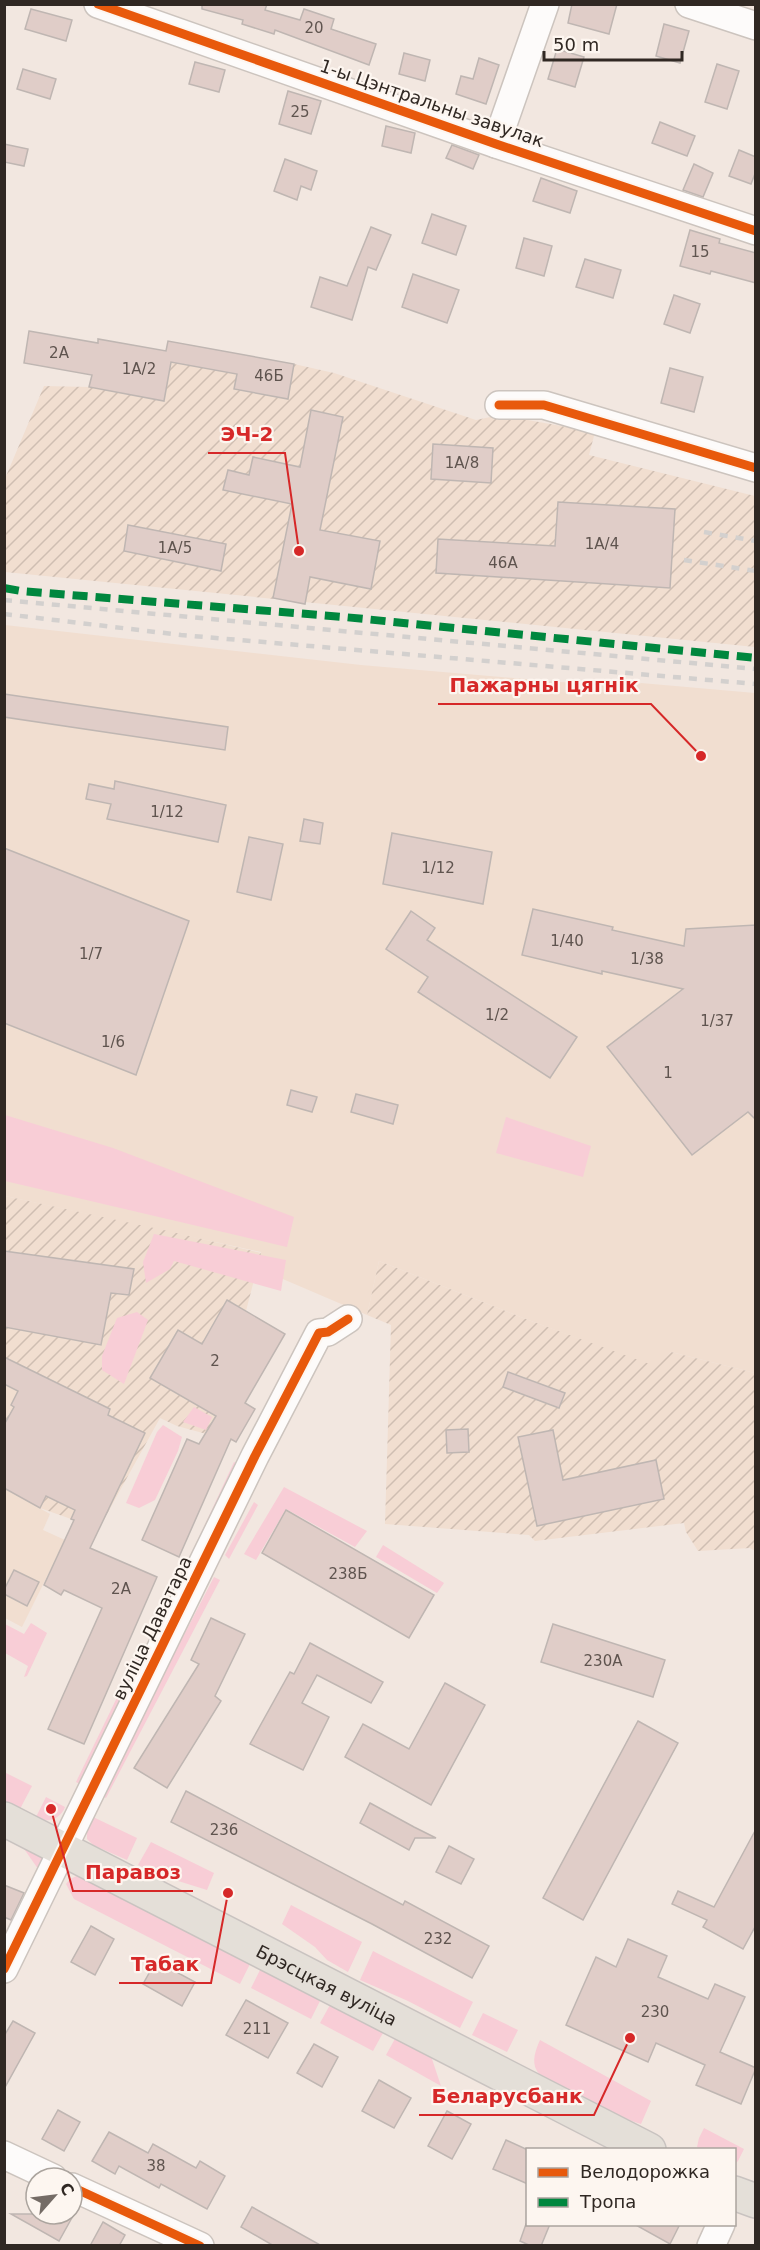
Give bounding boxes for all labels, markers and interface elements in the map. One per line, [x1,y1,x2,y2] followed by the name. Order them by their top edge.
[304,19,324,37] house number: 20
[544,24,682,62] scale bar
[553,34,599,55] text: 50 m
[317,55,547,151] street label: 1-ы Цэнтральны завулак
[290,103,310,121] house number: 25
[690,243,710,261] house number: 15
[49,344,70,362] house number: 2А
[122,360,156,378] house number: 1А/2
[254,367,284,385] house number: 46Б
[208,415,285,453] callout: ЭЧ-2
[220,422,274,446] text: ЭЧ-2
[445,454,479,472] house number: 1А/8
[585,535,619,553] house number: 1А/4
[158,539,192,557] house number: 1А/5
[488,554,518,572] house number: 46А
[438,666,651,704] callout: Пажарны цягнік
[449,673,639,697] text: Пажарны цягнік
[150,803,184,821] house number: 1/12
[421,859,455,877] house number: 1/12
[550,932,584,950] house number: 1/40
[79,945,103,963] house number: 1/7
[630,950,664,968] house number: 1/38
[485,1006,509,1024] house number: 1/2
[700,1012,734,1030] house number: 1/37
[101,1033,125,1051] house number: 1/6
[663,1064,673,1082] house number: 1
[210,1352,220,1370] house number: 2
[108,1553,196,1703] street label: вуліца Даватара
[329,1565,367,1583] house number: 238Б
[111,1580,132,1598] house number: 2А
[584,1652,623,1670] house number: 230А
[210,1821,238,1839] house number: 236
[73,1853,193,1891] callout: Паравоз
[85,1860,181,1884] text: Паравоз
[424,1930,452,1948] house number: 232
[253,1940,401,2030] street label: Брэсцкая вуліца
[119,1945,211,1983] callout: Табак
[131,1952,200,1976] text: Табак
[641,2003,669,2021] house number: 230
[243,2020,271,2038] house number: 211
[419,2077,594,2115] callout: Беларусбанк
[431,2084,583,2108] text: Беларусбанк
[526,2148,736,2226] legend
[146,2157,166,2175] house number: 38
[580,2161,710,2182] text: Велодорожка
[24,2166,84,2226] north arrow
[56,2180,78,2199] text: С
[579,2191,636,2212] text: Тропа

